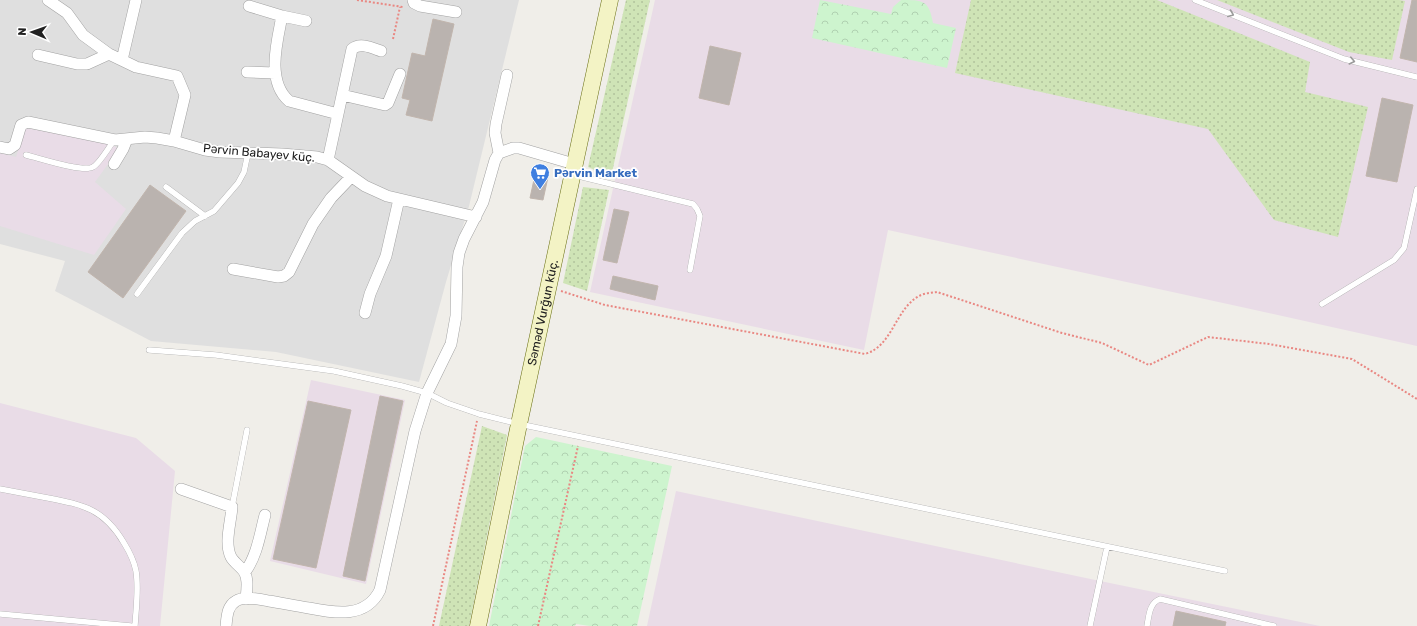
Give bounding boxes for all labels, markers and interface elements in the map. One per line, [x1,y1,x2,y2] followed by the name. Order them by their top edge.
[1227,10,1234,18] one-way arrow
[12,12,52,52] north arrow
[16,27,29,36] text: N
[1348,56,1355,65] one-way arrow
[202,141,316,165] street label: Pərvin Babayev küç.
[529,162,551,190] supermarket icon: Pərvin Market
[554,166,637,180] place label: Pərvin Market
[525,258,561,367] street label: Səməd Vurğun küç.

